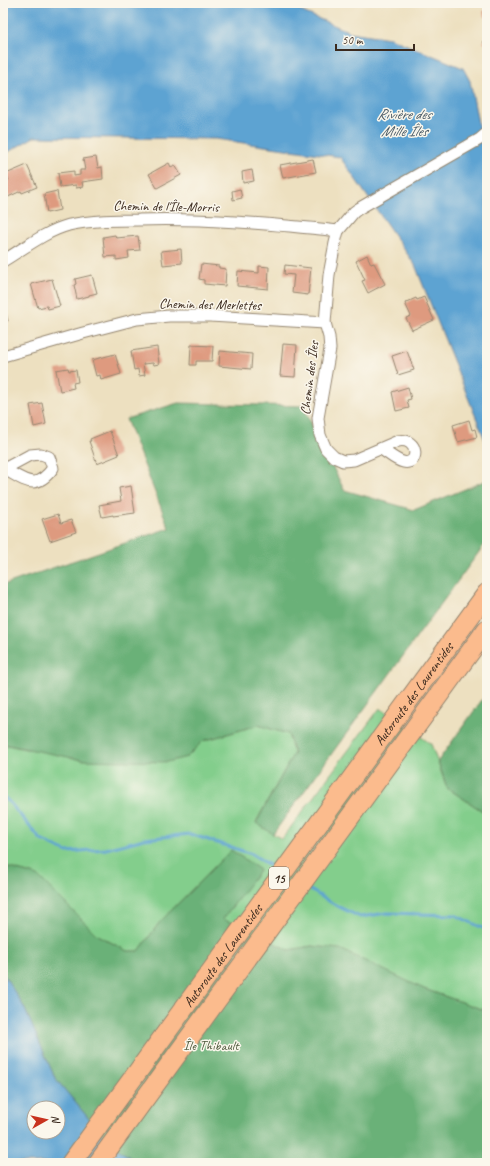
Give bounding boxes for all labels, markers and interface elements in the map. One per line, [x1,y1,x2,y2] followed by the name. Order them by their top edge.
[336,26,414,52] scale bar
[342,32,364,48] text: 50 m
[377,105,434,141] water label: Rivière des Mille Îles
[113,197,220,216] street label: Chemin de l'Île-Morris
[159,295,262,314] street label: Chemin des Merlettes
[297,339,323,416] street label: Chemin des Îles
[371,638,458,749] street label: Autoroute des Laurentides
[269,867,289,889] road number: 15
[180,900,267,1010] street label: Autoroute des Laurentides
[183,1037,240,1054] park label: Île Thibault
[26,1100,66,1140] north arrow
[48,1114,64,1125] text: N

